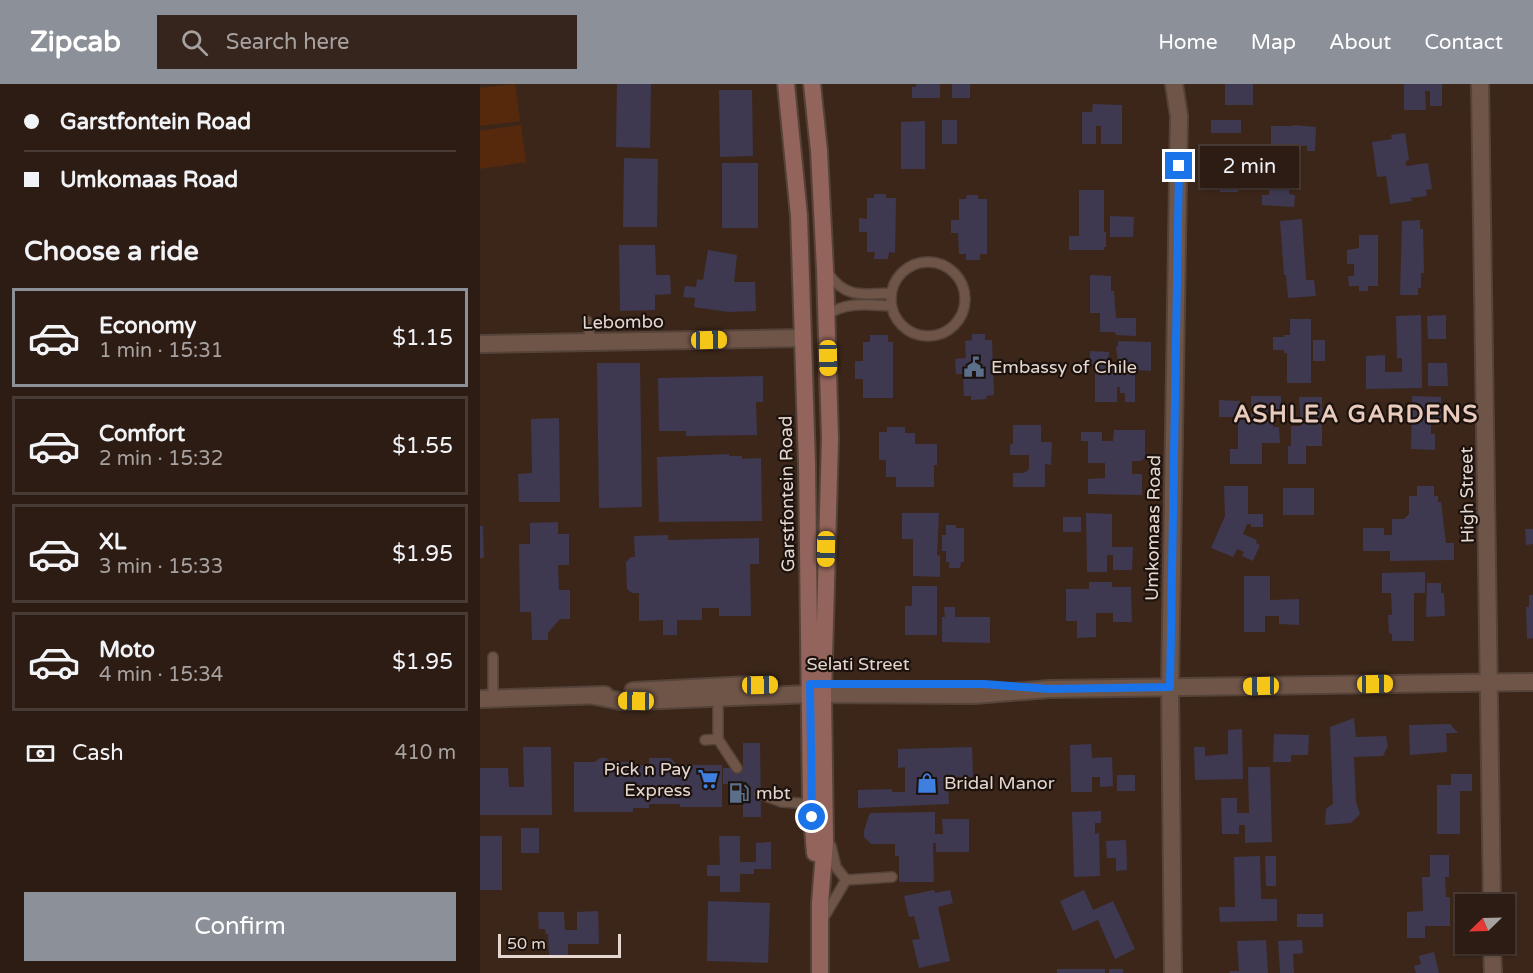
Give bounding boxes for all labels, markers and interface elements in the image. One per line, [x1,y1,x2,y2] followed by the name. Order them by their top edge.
[157,15,577,69] search box
[30,25,121,59] text: Zipcab
[178,26,211,59] icon: search
[226,29,350,55] text: Search here
[1158,30,1218,55] text: Home
[1251,30,1296,55] text: Map
[1329,30,1391,55] text: About
[1424,30,1503,55] text: Contact
[60,109,251,135] text: Garstfontein Road
[1200,145,1299,187] callout: 2 min
[1165,152,1192,179] route end
[1223,155,1276,179] text: 2 min
[60,167,238,193] text: Umkomaas Road
[24,235,199,268] text: Choose a ride
[582,310,664,334] street label: Lebombo
[27,311,81,365] icon: car
[99,313,196,339] text: Economy
[392,325,453,351] text: $1.15
[691,331,727,349] car
[99,339,223,363] text: 1 min · 15:31
[819,340,837,376] car
[962,355,986,379] public building icon: Embassy of Chile
[991,356,1137,378] place label: Embassy of Chile
[1233,400,1479,429] district label: ASHLEA GARDENS
[775,416,799,572] street label: Garstfontein Road
[27,419,81,473] icon: car
[99,421,185,447] text: Comfort
[392,433,453,459] text: $1.55
[99,447,223,471] text: 2 min · 15:32
[1455,447,1479,543] street label: High Street
[1141,455,1165,601] street label: Umkomaas Road
[27,527,81,581] icon: car
[99,529,126,555] text: XL
[817,531,835,567] car
[392,541,453,567] text: $1.95
[99,555,223,579] text: 3 min · 15:33
[27,635,81,689] icon: car
[99,637,155,663] text: Moto
[392,649,453,675] text: $1.95
[806,653,910,675] street label: Selati Street
[99,663,223,687] text: 4 min · 15:34
[1357,675,1393,693] car
[742,676,778,694] car
[1243,677,1279,695] car
[618,692,654,710] car
[24,737,57,770] icon: cash
[72,740,124,766] text: Cash
[395,741,456,765] text: 410 m
[604,758,691,801] place label: Pick n Pay Express
[696,767,720,791] supermarket icon: Pick n Pay Express
[915,771,939,795] shop icon: Bridal Manor
[944,772,1055,794] place label: Bridal Manor
[727,781,751,805] fuel station icon: mbt
[756,782,791,804] place label: mbt
[798,803,825,830] route start
[24,892,456,961] button: Confirm
[1455,894,1515,954] north arrow
[1455,894,1515,954] map controls
[498,931,621,958] scale bar
[507,934,546,954] text: 50 m

